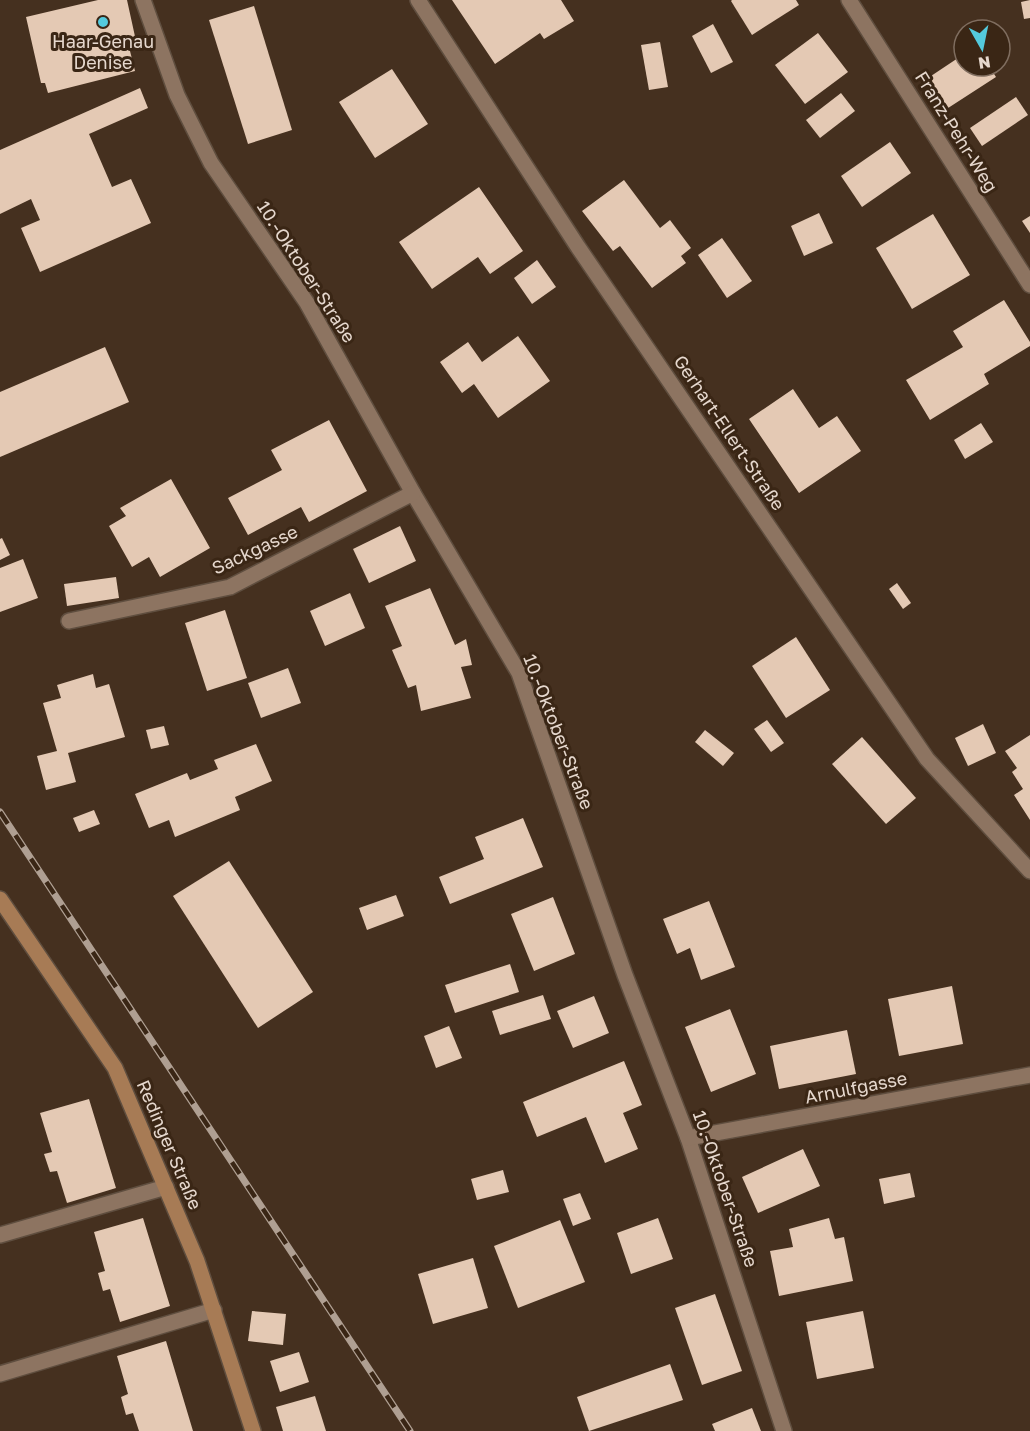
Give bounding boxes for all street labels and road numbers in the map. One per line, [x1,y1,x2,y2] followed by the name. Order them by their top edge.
[911,67,1003,196] street label: Franz-Pehr-Weg
[253,196,361,346] street label: 10.-Oktober-Straße
[670,351,790,514] street label: Gerhart-Ellert-Straße
[208,520,301,579] street label: Sackgasse
[519,651,599,812] street label: 10.-Oktober-Straße
[803,1066,909,1108] street label: Arnulfgasse
[133,1076,207,1213] street label: Redinger Straße
[689,1107,763,1270] street label: 10.-Oktober-Straße

